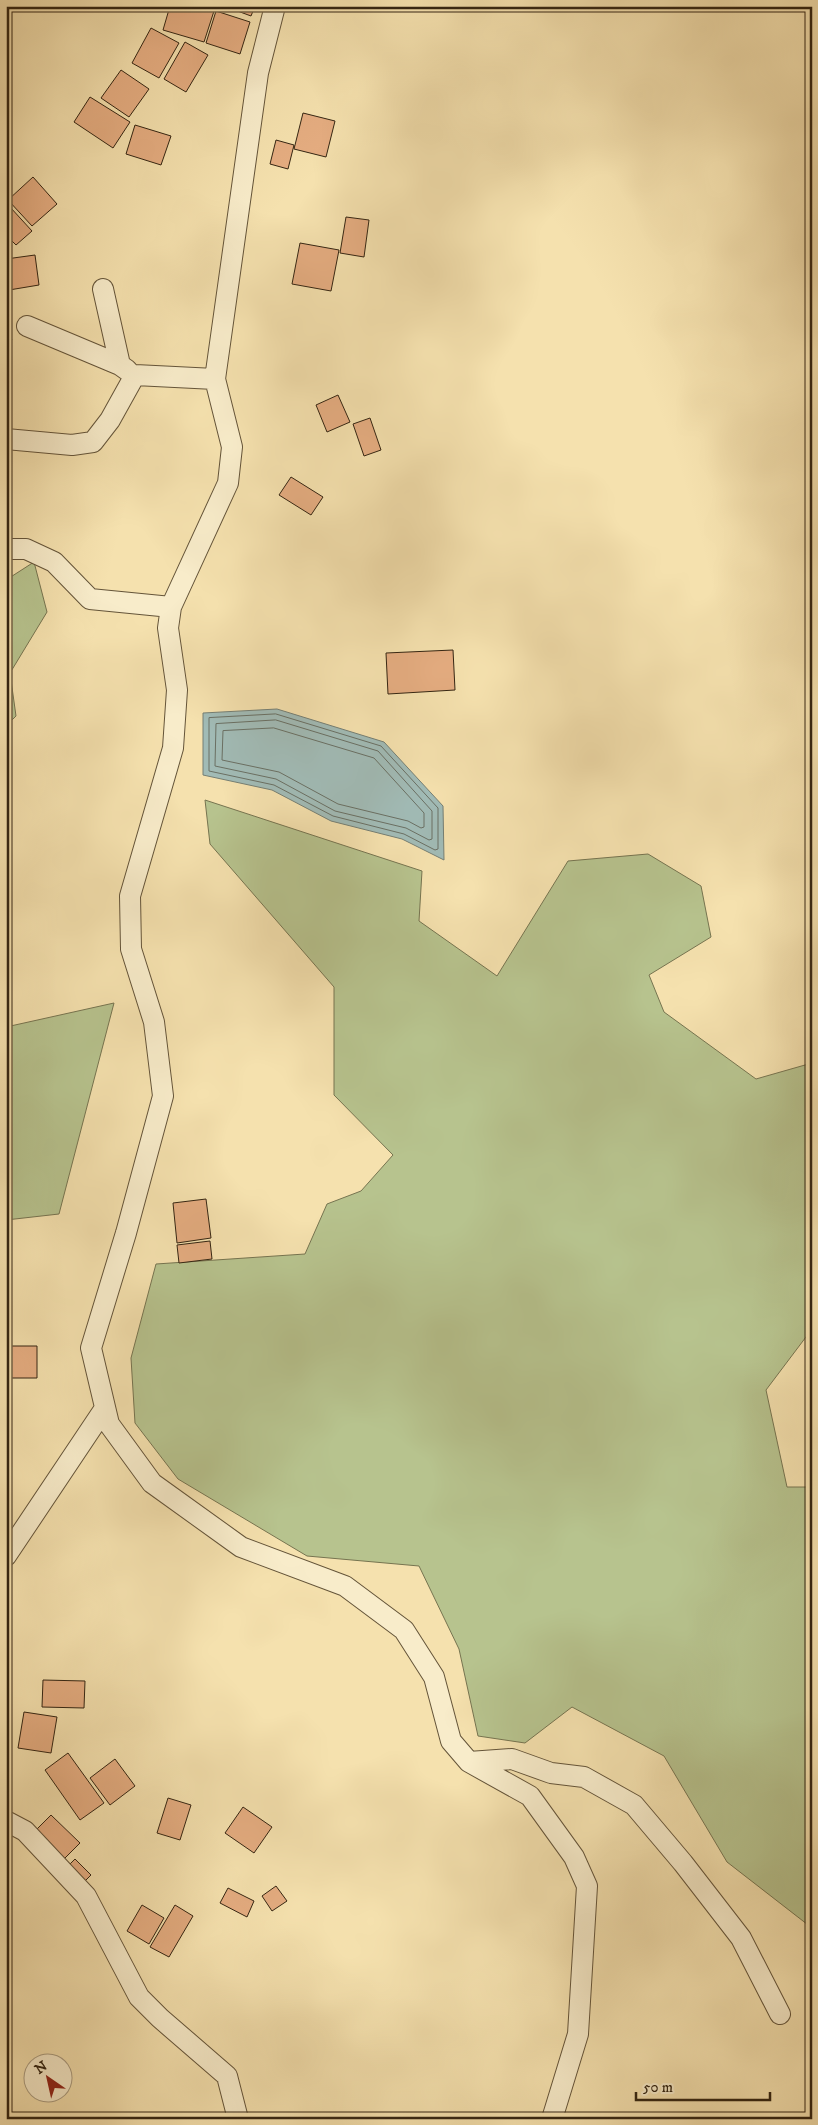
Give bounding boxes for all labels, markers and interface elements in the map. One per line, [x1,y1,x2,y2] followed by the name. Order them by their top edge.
[22,2052,72,2102] north arrow
[31,2057,52,2079] text: N
[636,2070,769,2102] scale bar
[643,2078,673,2097] text: 50 m

